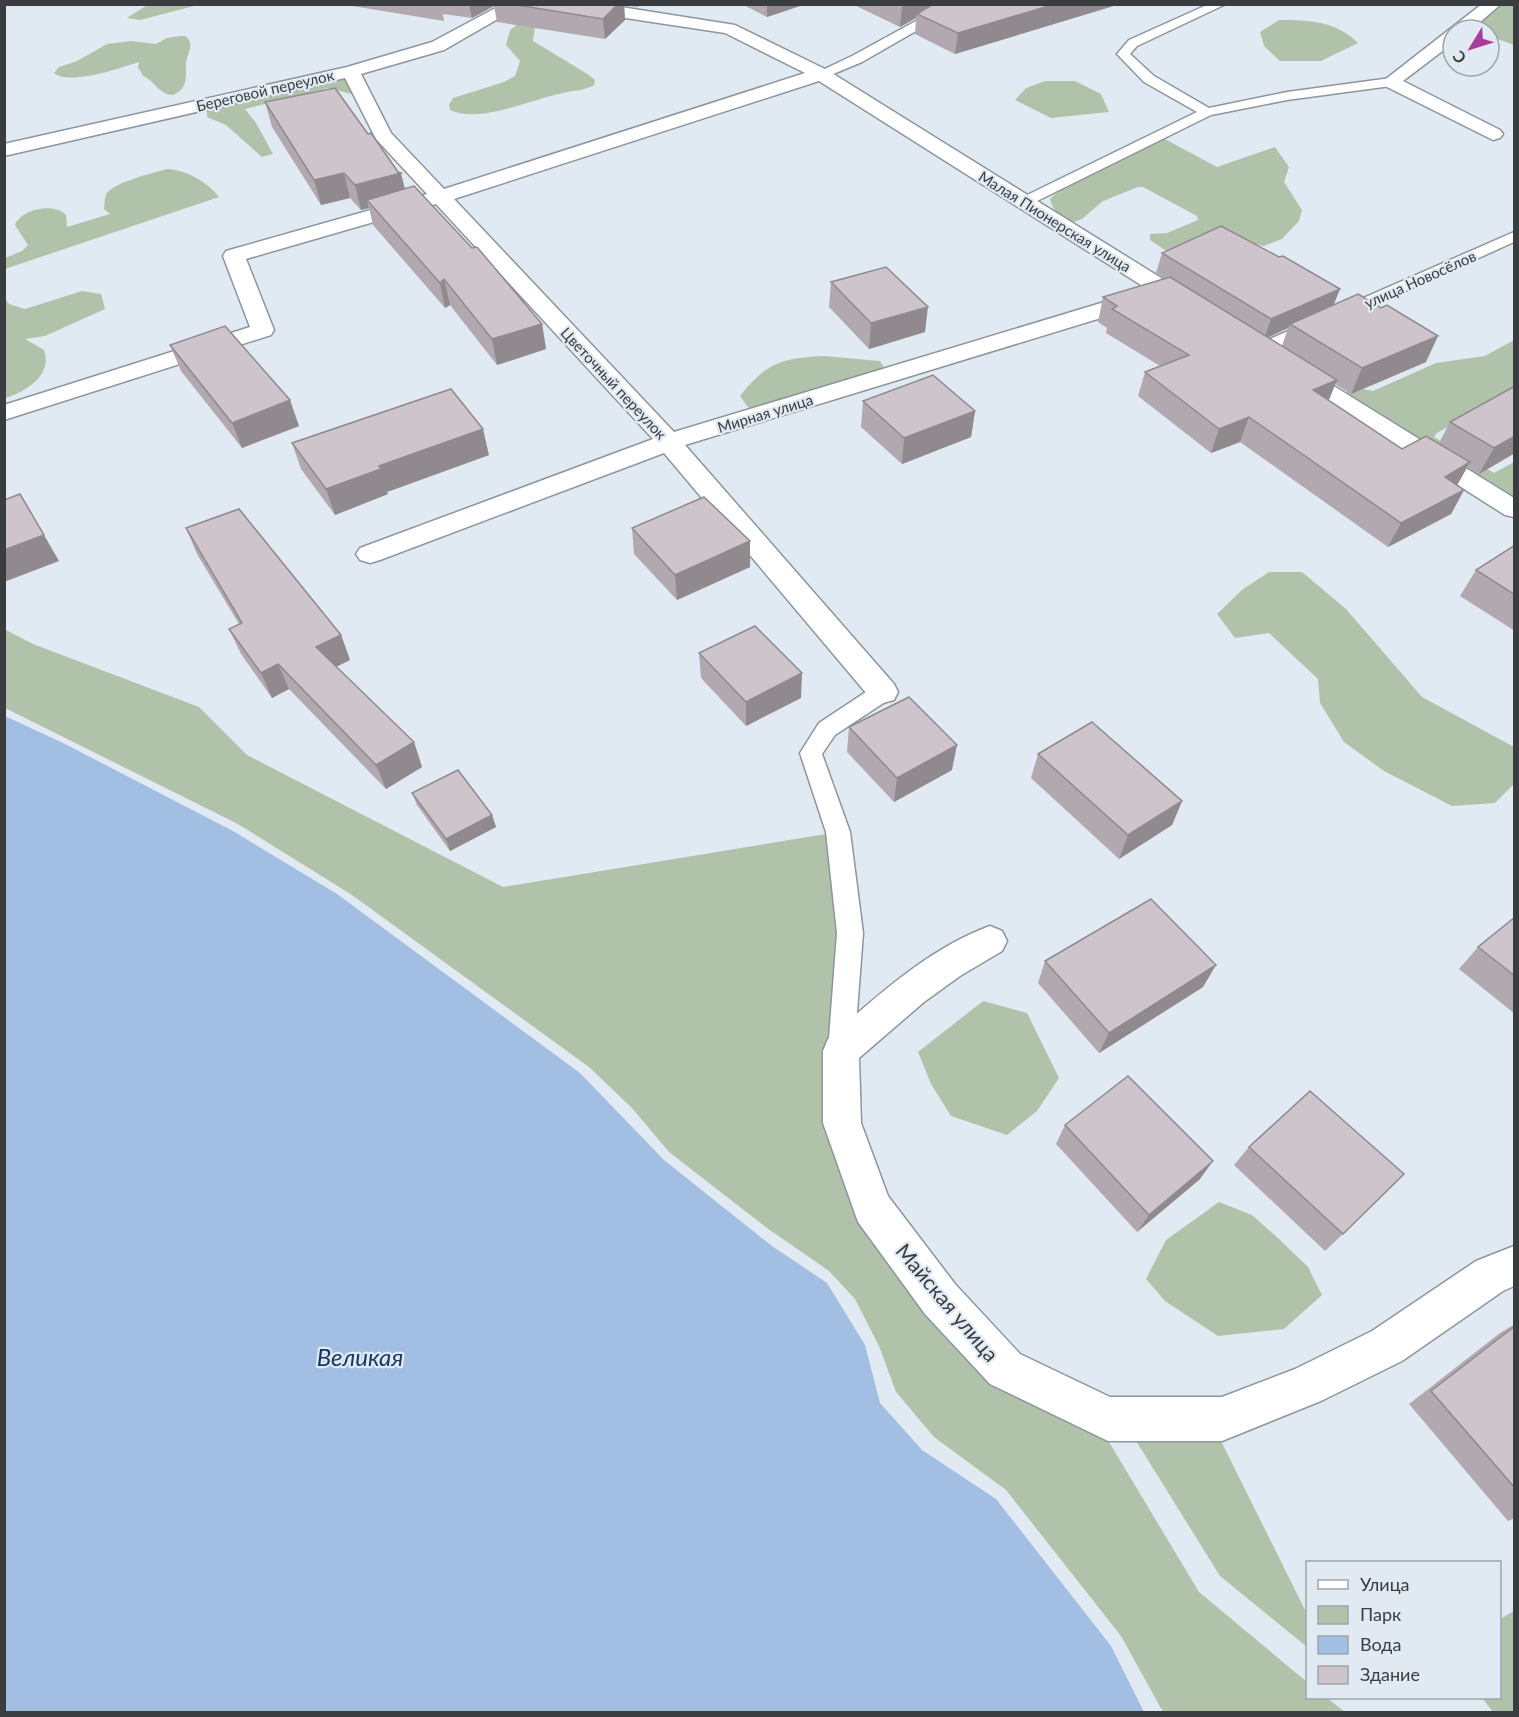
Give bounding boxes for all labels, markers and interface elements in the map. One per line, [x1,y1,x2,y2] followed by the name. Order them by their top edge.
[1441,18,1501,78] north arrow
[1448,47,1470,68] text: С
[194,65,336,115] street label: Береговой переулок
[976,167,1134,275] street label: Малая Пионерская улица
[1361,246,1479,312] street label: улица Новосёлов
[557,323,671,443] street label: Цветочный переулок
[715,390,815,436] street label: Мирная улица
[891,1238,1005,1366] street label: Майская улица
[317,1342,403,1371] water label: Великая
[1306,1561,1501,1699] legend
[1360,1573,1410,1595] text: Улица
[1360,1603,1402,1625] text: Парк
[1360,1633,1401,1655] text: Вода
[1360,1663,1420,1685] text: Здание

